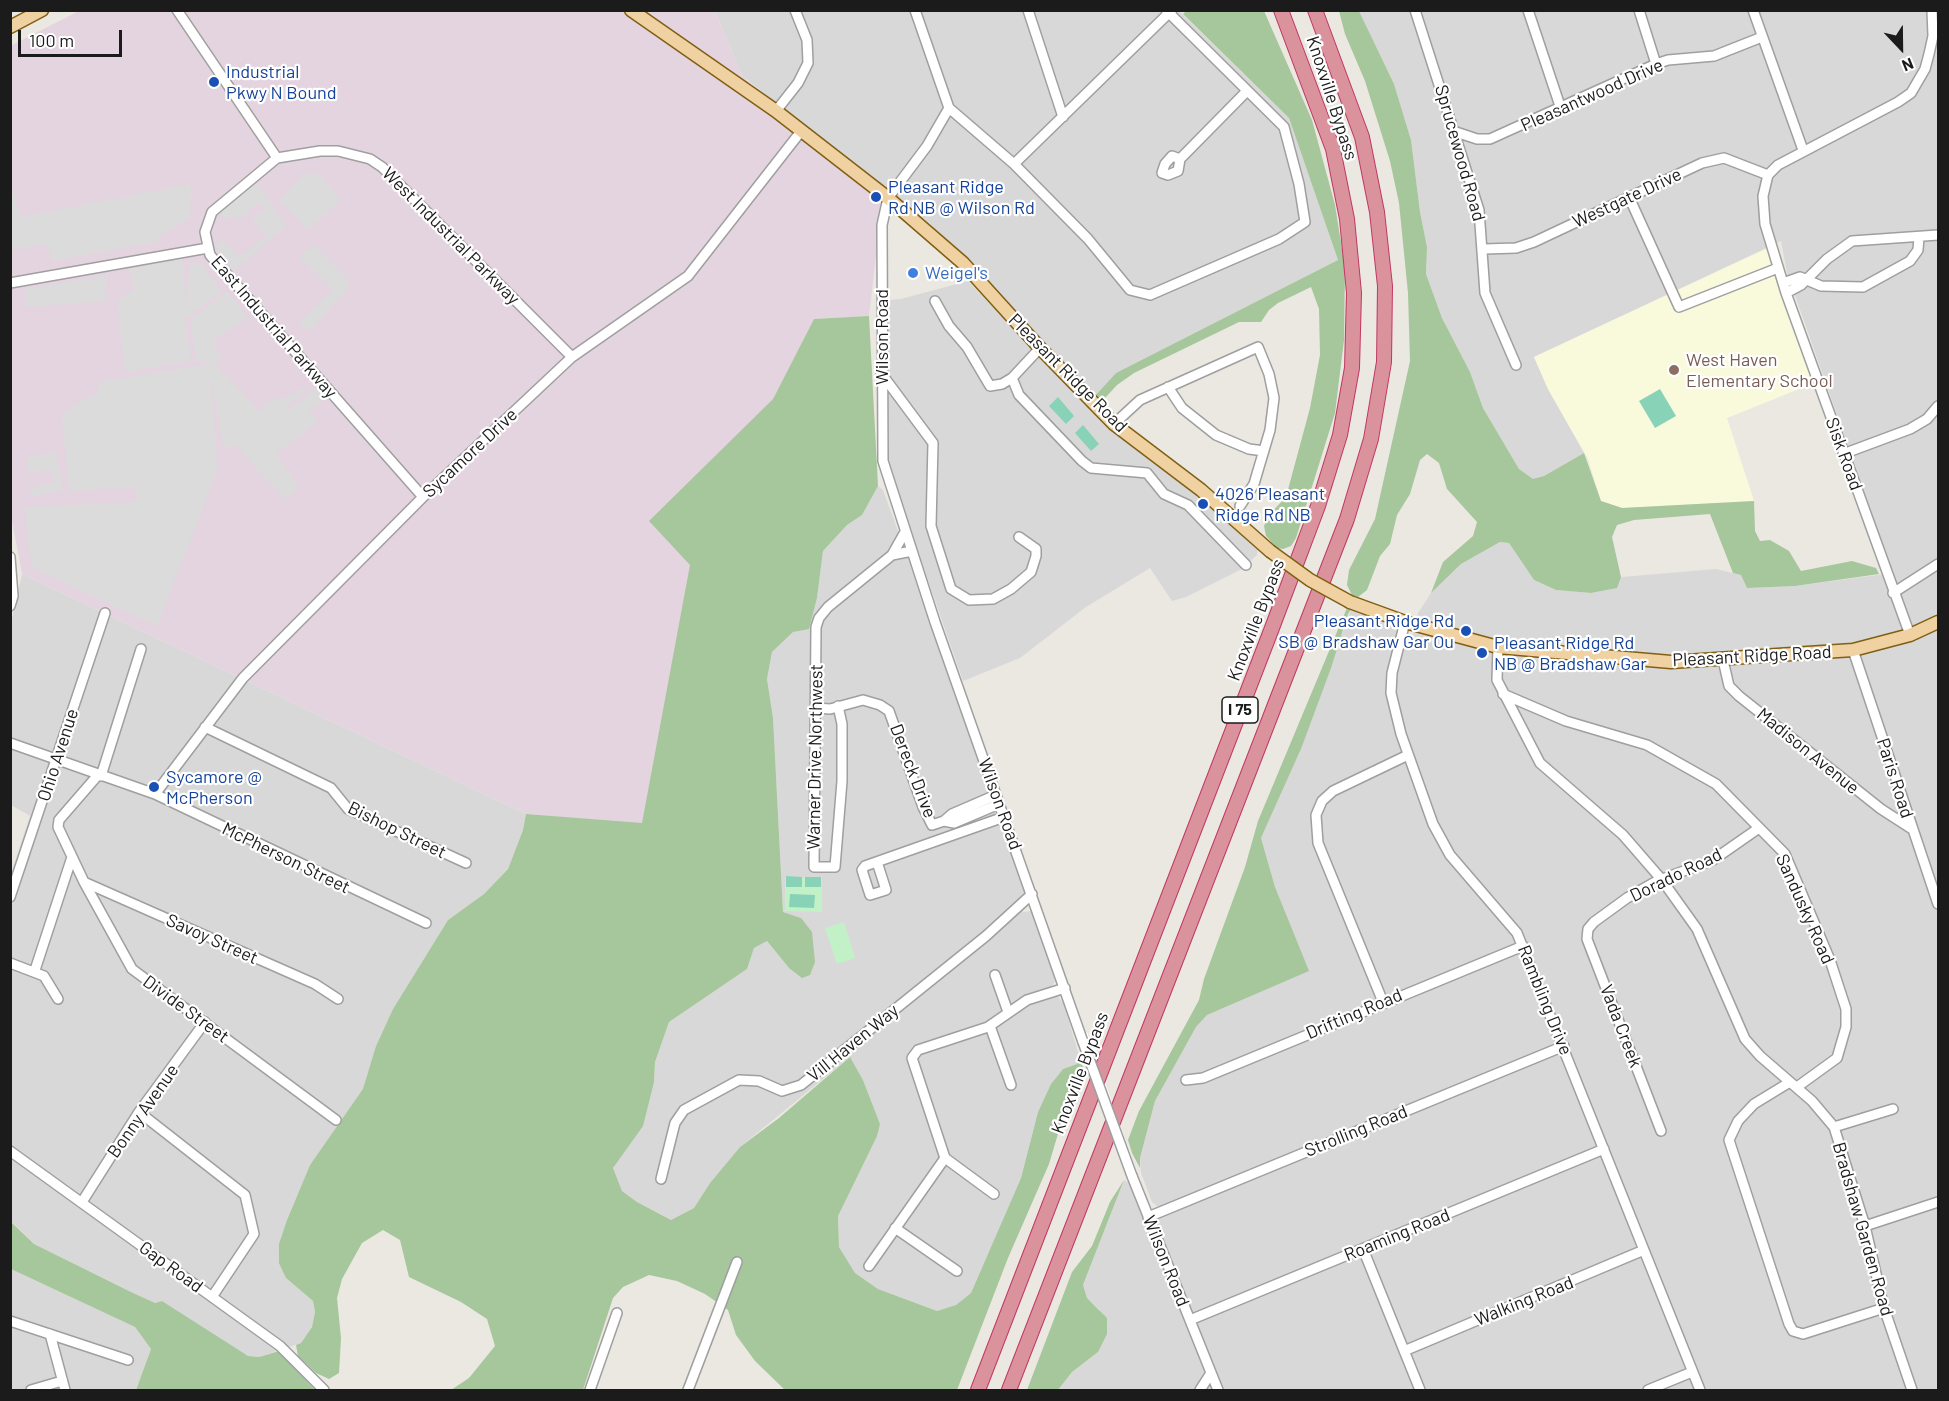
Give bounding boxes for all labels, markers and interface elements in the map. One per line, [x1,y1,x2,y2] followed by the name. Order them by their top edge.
[21,18,124,56] scale bar
[1871,18,1931,78] north arrow
[29,29,74,51] text: 100 m
[1302,33,1362,163] street label: Knoxville Bypass
[1518,54,1666,136] street label: Pleasantwood Drive
[1899,54,1916,76] text: N
[226,61,336,104] place label: Industrial Pkwy N Bound
[207,75,221,89] marker: Industrial Pkwy N Bound
[1430,82,1490,224] street label: Sprucewood Road
[378,163,524,309] street label: West Industrial Parkway
[1569,163,1685,233] street label: Westgate Drive
[888,176,1035,219] place label: Pleasant Ridge Rd NB @ Wilson Rd
[869,190,883,204] marker: Pleasant Ridge Rd NB @ Wilson Rd
[206,251,342,403] street label: East Industrial Parkway
[925,262,988,284] place label: Weigel's
[906,266,920,280] marker: Weigel's
[871,289,893,385] street label: Wilson Road
[1004,309,1132,437] street label: Pleasant Ridge Road
[1686,349,1833,392] place label: West Haven Elementary School
[1667,363,1681,377] marker: West Haven Elementary School
[418,404,522,502] street label: Sycamore Drive
[1821,415,1867,493] street label: Sisk Road
[1215,483,1325,526] place label: 4026 Pleasant Ridge Rd NB
[1196,497,1210,511] marker: 4026 Pleasant Ridge Rd NB
[1223,556,1289,684] street label: Knoxville Bypass
[1278,610,1454,652] place label: Pleasant Ridge Rd SB @ Bradshaw Gar Ou
[1459,624,1473,638] marker: Pleasant Ridge Rd SB @ Bradshaw Gar Ou
[1494,632,1647,674] place label: Pleasant Ridge Rd NB @ Bradshaw Gar
[1672,641,1832,671] street label: Pleasant Ridge Road
[1475,646,1489,660] marker: Pleasant Ridge Rd NB @ Bradshaw Gar
[803,664,827,850] street label: Warner Drive Northwest
[1222,697,1258,723] road number: I 75
[1752,703,1864,799] street label: Madison Avenue
[33,706,83,804] street label: Ohio Avenue
[885,721,941,821] street label: Dereck Drive
[1872,735,1918,821] street label: Paris Road
[973,755,1027,853] street label: Wilson Road
[166,766,262,808] place label: Sycamore @ McPherson
[147,780,161,794] marker: Sycamore @ McPherson
[344,797,450,863] street label: Bishop Street
[219,818,353,898] street label: McPherson Street
[1626,843,1726,907] street label: Dorado Road
[1771,851,1839,967] street label: Sandusky Road
[163,909,261,969] street label: Savoy Street
[1513,942,1577,1058] street label: Rambling Drive
[139,971,233,1047] street label: Divide Street
[1595,981,1647,1071] street label: Vada Creek
[1303,984,1405,1044] street label: Drifting Road
[803,1000,903,1086] street label: Vill Haven Way
[1047,1009,1113,1137] street label: Knoxville Bypass
[103,1060,183,1162] street label: Bonny Avenue
[1301,1101,1411,1161] street label: Strolling Road
[1828,1140,1898,1318] street label: Bradshaw Garden Road
[1341,1204,1453,1266] street label: Roaming Road
[1138,1212,1194,1310] street label: Wilson Road
[135,1237,207,1297] street label: Gap Road
[1471,1271,1577,1331] street label: Walking Road

